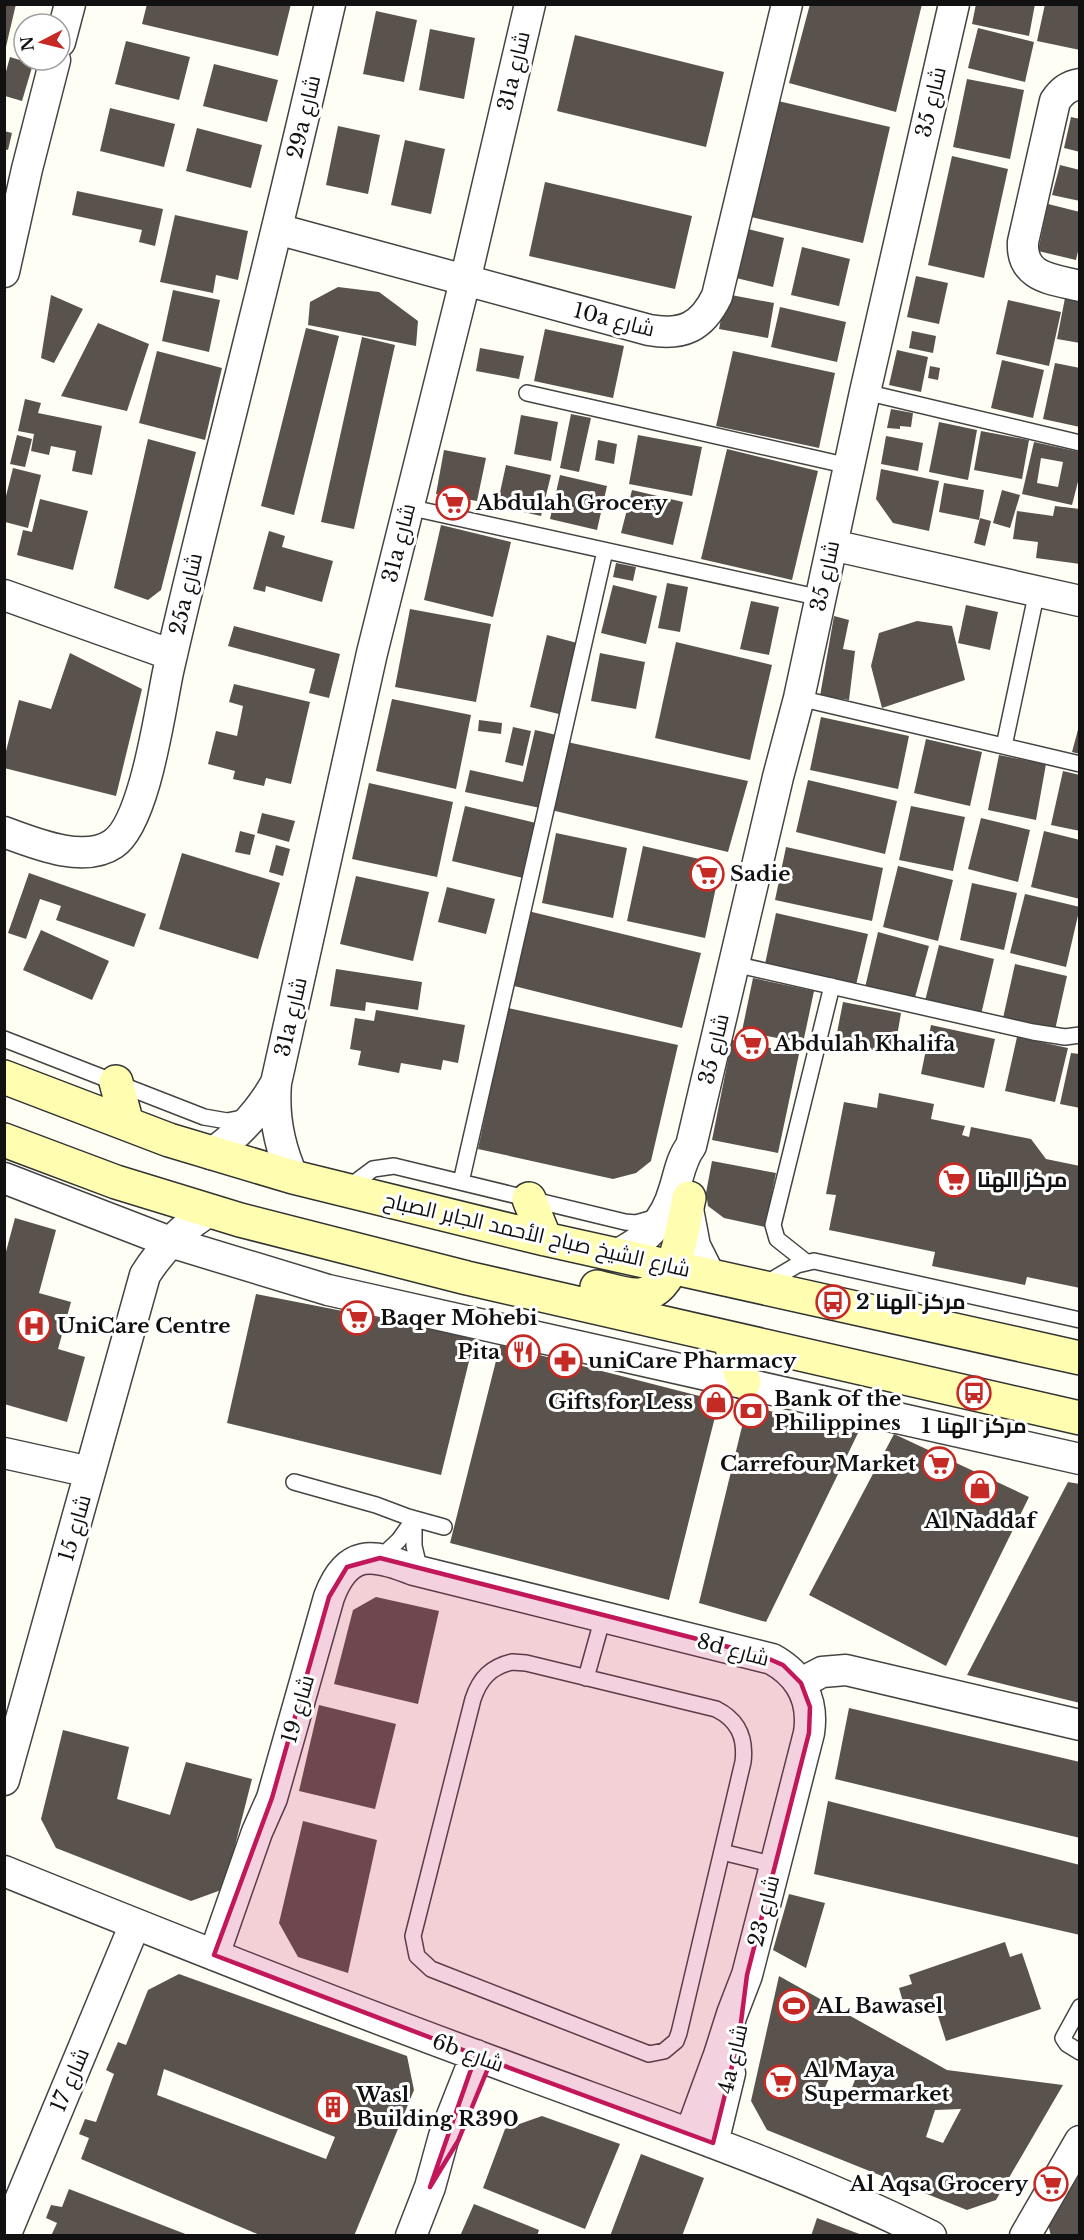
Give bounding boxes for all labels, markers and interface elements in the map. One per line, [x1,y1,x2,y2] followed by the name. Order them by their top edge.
[12,12,72,72] north arrow
[492,29,537,113] street label: 31a شارع
[16,35,38,53] text: N
[910,64,953,140] street label: شارع 35
[282,73,327,161] street label: 29a شارع
[571,297,657,344] street label: 10a شارع
[435,485,471,521] supermarket icon: Abdulah Grocery
[475,490,668,516] place label: Abdulah Grocery
[377,501,422,585] street label: 31a شارع
[805,538,846,614] street label: شارع 35
[164,551,209,638] street label: 25a شارع
[689,856,725,892] supermarket icon: Sadie
[730,861,790,887] place label: Sadie
[269,975,314,1059] street label: 31a شارع
[693,1011,736,1087] street label: شارع 35
[733,1026,769,1062] supermarket icon: Abdulah Khalifa
[773,1031,955,1057] place label: Abdulah Khalifa
[936,1162,972,1198] supermarket icon: مركز الهنا
[977,1167,1067,1193] place label: مركز الهنا
[381,1187,693,1284] street label: شارع الشيخ صباح الأحمد الجابر الصباح
[815,1284,851,1320] bus stop icon: مركز الهنا 2
[856,1289,966,1315] place label: مركز الهنا 2
[339,1300,375,1336] supermarket icon: Baqer Mohebi
[380,1305,538,1331] place label: Baqer Mohebi
[16,1308,52,1344] hospital icon: UniCare Centre
[57,1313,231,1339] place label: UniCare Centre
[505,1334,541,1370] restaurant icon: Pita
[457,1339,500,1365] place label: Pita
[547,1343,583,1379] pharmacy icon: uniCare Pharmacy
[588,1348,797,1374] place label: uniCare Pharmacy
[956,1375,992,1411] bus stop icon: مركز الهنا 1
[698,1384,734,1420] shop icon: Gifts for Less
[774,1386,901,1436] place label: Bank of the Philippines
[548,1389,693,1415] place label: Gifts for Less
[733,1393,769,1429] bank icon: Bank of the Philippines
[921,1413,1027,1439] place label: مركز الهنا 1
[921,1446,957,1482] supermarket icon: Carrefour Market
[720,1451,916,1477] place label: Carrefour Market
[962,1470,998,1506] shop icon: Al Naddaf
[53,1492,98,1565] street label: شارع 15
[923,1508,1038,1534] place label: Al Naddaf
[694,1628,772,1673] street label: 8d شارع
[276,1672,321,1746] street label: شارع 19
[743,1873,786,1950] street label: شارع 23
[776,1988,812,2024] sports icon: AL Bawasel
[816,1993,944,2019] place label: AL Bawasel
[712,2022,755,2096] street label: 4a شارع
[428,2028,507,2079] street label: 6b شارع
[45,2044,96,2116] street label: شارع 17
[803,2057,950,2107] place label: Al Maya Supermarket
[763,2064,799,2100] supermarket icon: Al Maya Supermarket
[355,2082,519,2132] place label: Wasl Building R390
[315,2089,351,2125] building icon: Wasl Building R390
[1033,2166,1069,2202] supermarket icon: Al Aqsa Grocery
[849,2171,1028,2197] place label: Al Aqsa Grocery

